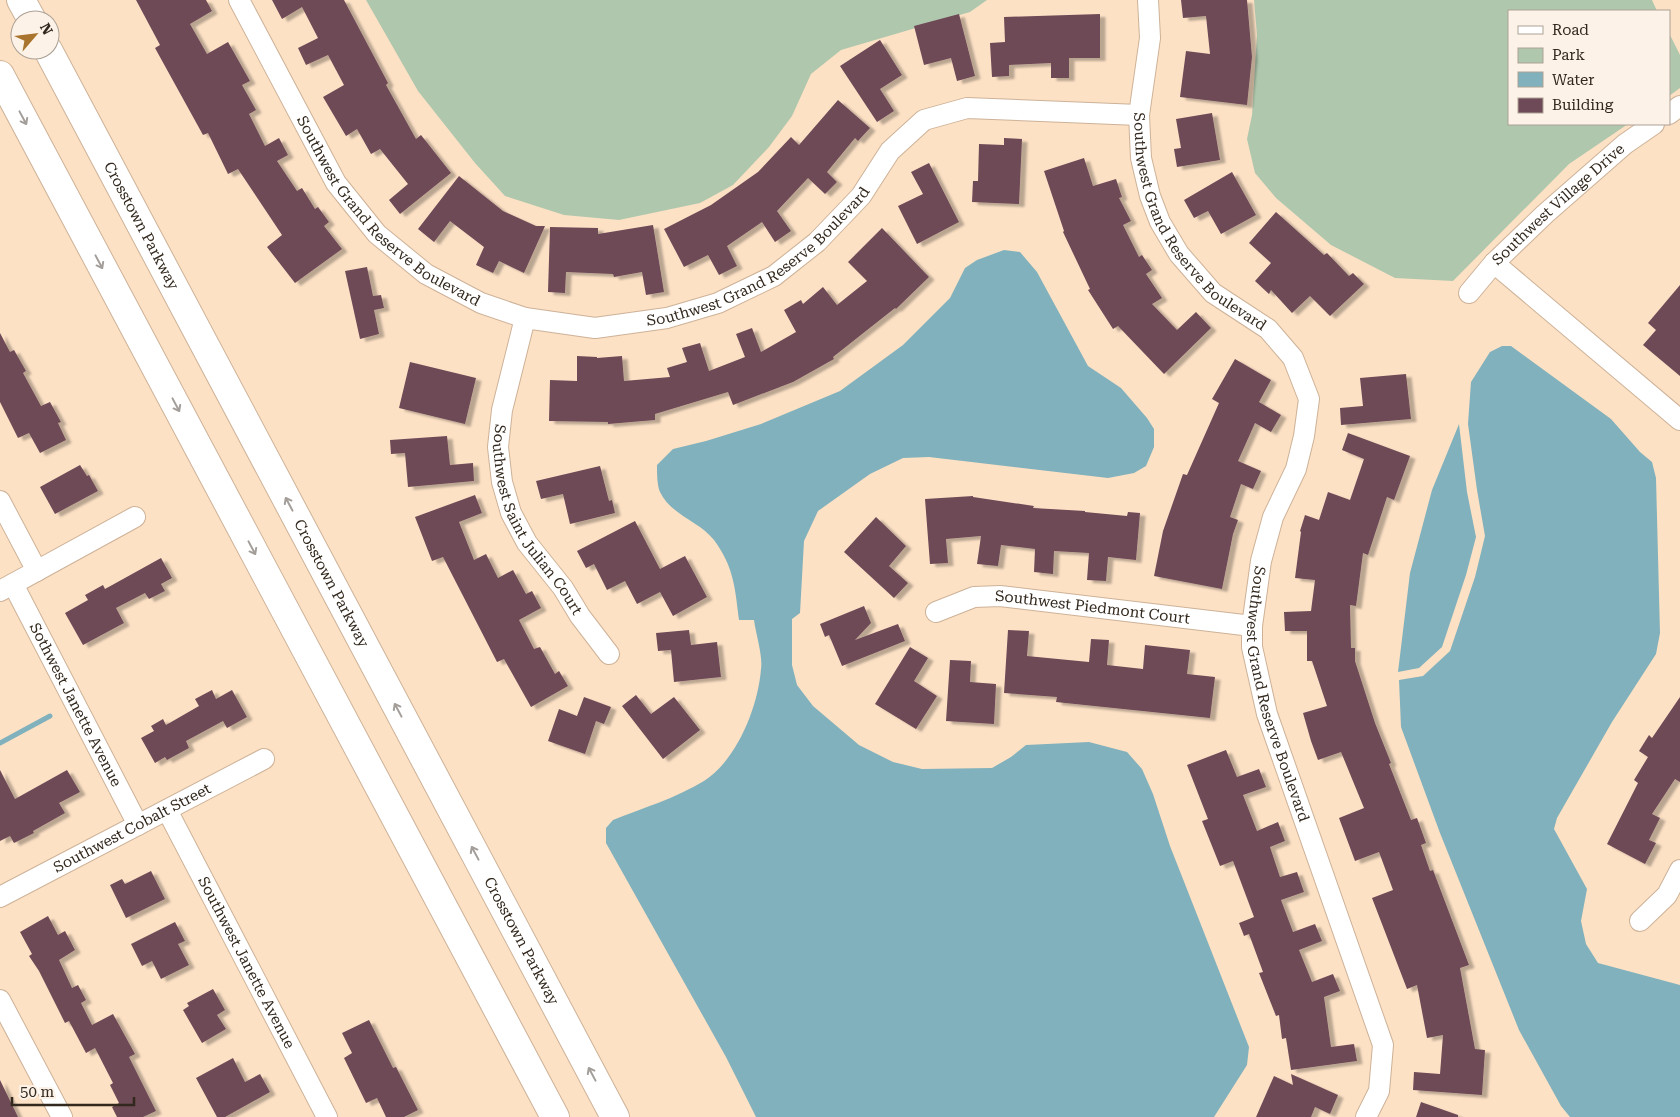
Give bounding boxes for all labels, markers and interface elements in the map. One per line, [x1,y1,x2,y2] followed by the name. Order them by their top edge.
[10,10,60,60] north arrow
[1508,10,1670,125] legend
[37,20,56,38] text: N
[1552,21,1589,39] text: Road
[1552,46,1586,64] text: Park
[1552,71,1594,89] text: Water
[1552,96,1614,114] text: Building
[19,110,28,125] one-way arrow
[1130,112,1270,335] street label: Southwest Grand Reserve Boulevard
[293,113,484,310] street label: Southwest Grand Reserve Boulevard
[1488,140,1628,269] street label: Southwest Village Drive
[100,159,183,293] street label: Crosstown Parkway
[645,183,874,330] street label: Southwest Grand Reserve Boulevard
[94,254,104,269] one-way arrow
[172,397,181,412] one-way arrow
[489,423,586,618] street label: Southwest Saint Julian Court
[284,497,294,512] one-way arrow
[290,516,373,651] street label: Crosstown Parkway
[247,541,257,556] one-way arrow
[1243,565,1313,825] street label: Southwest Grand Reserve Boulevard
[995,587,1191,628] street label: Southwest Piedmont Court
[26,620,126,790] street label: Sothwest Janette Avenue
[393,702,403,717] one-way arrow
[50,779,214,877] street label: Southwest Cobalt Street
[469,846,479,861] one-way arrow
[194,873,299,1052] street label: Southwest Janette Avenue
[480,874,563,1008] street label: Crosstown Parkway
[587,1067,596,1082] one-way arrow
[12,1074,135,1106] scale bar
[20,1083,55,1101] text: 50 m

